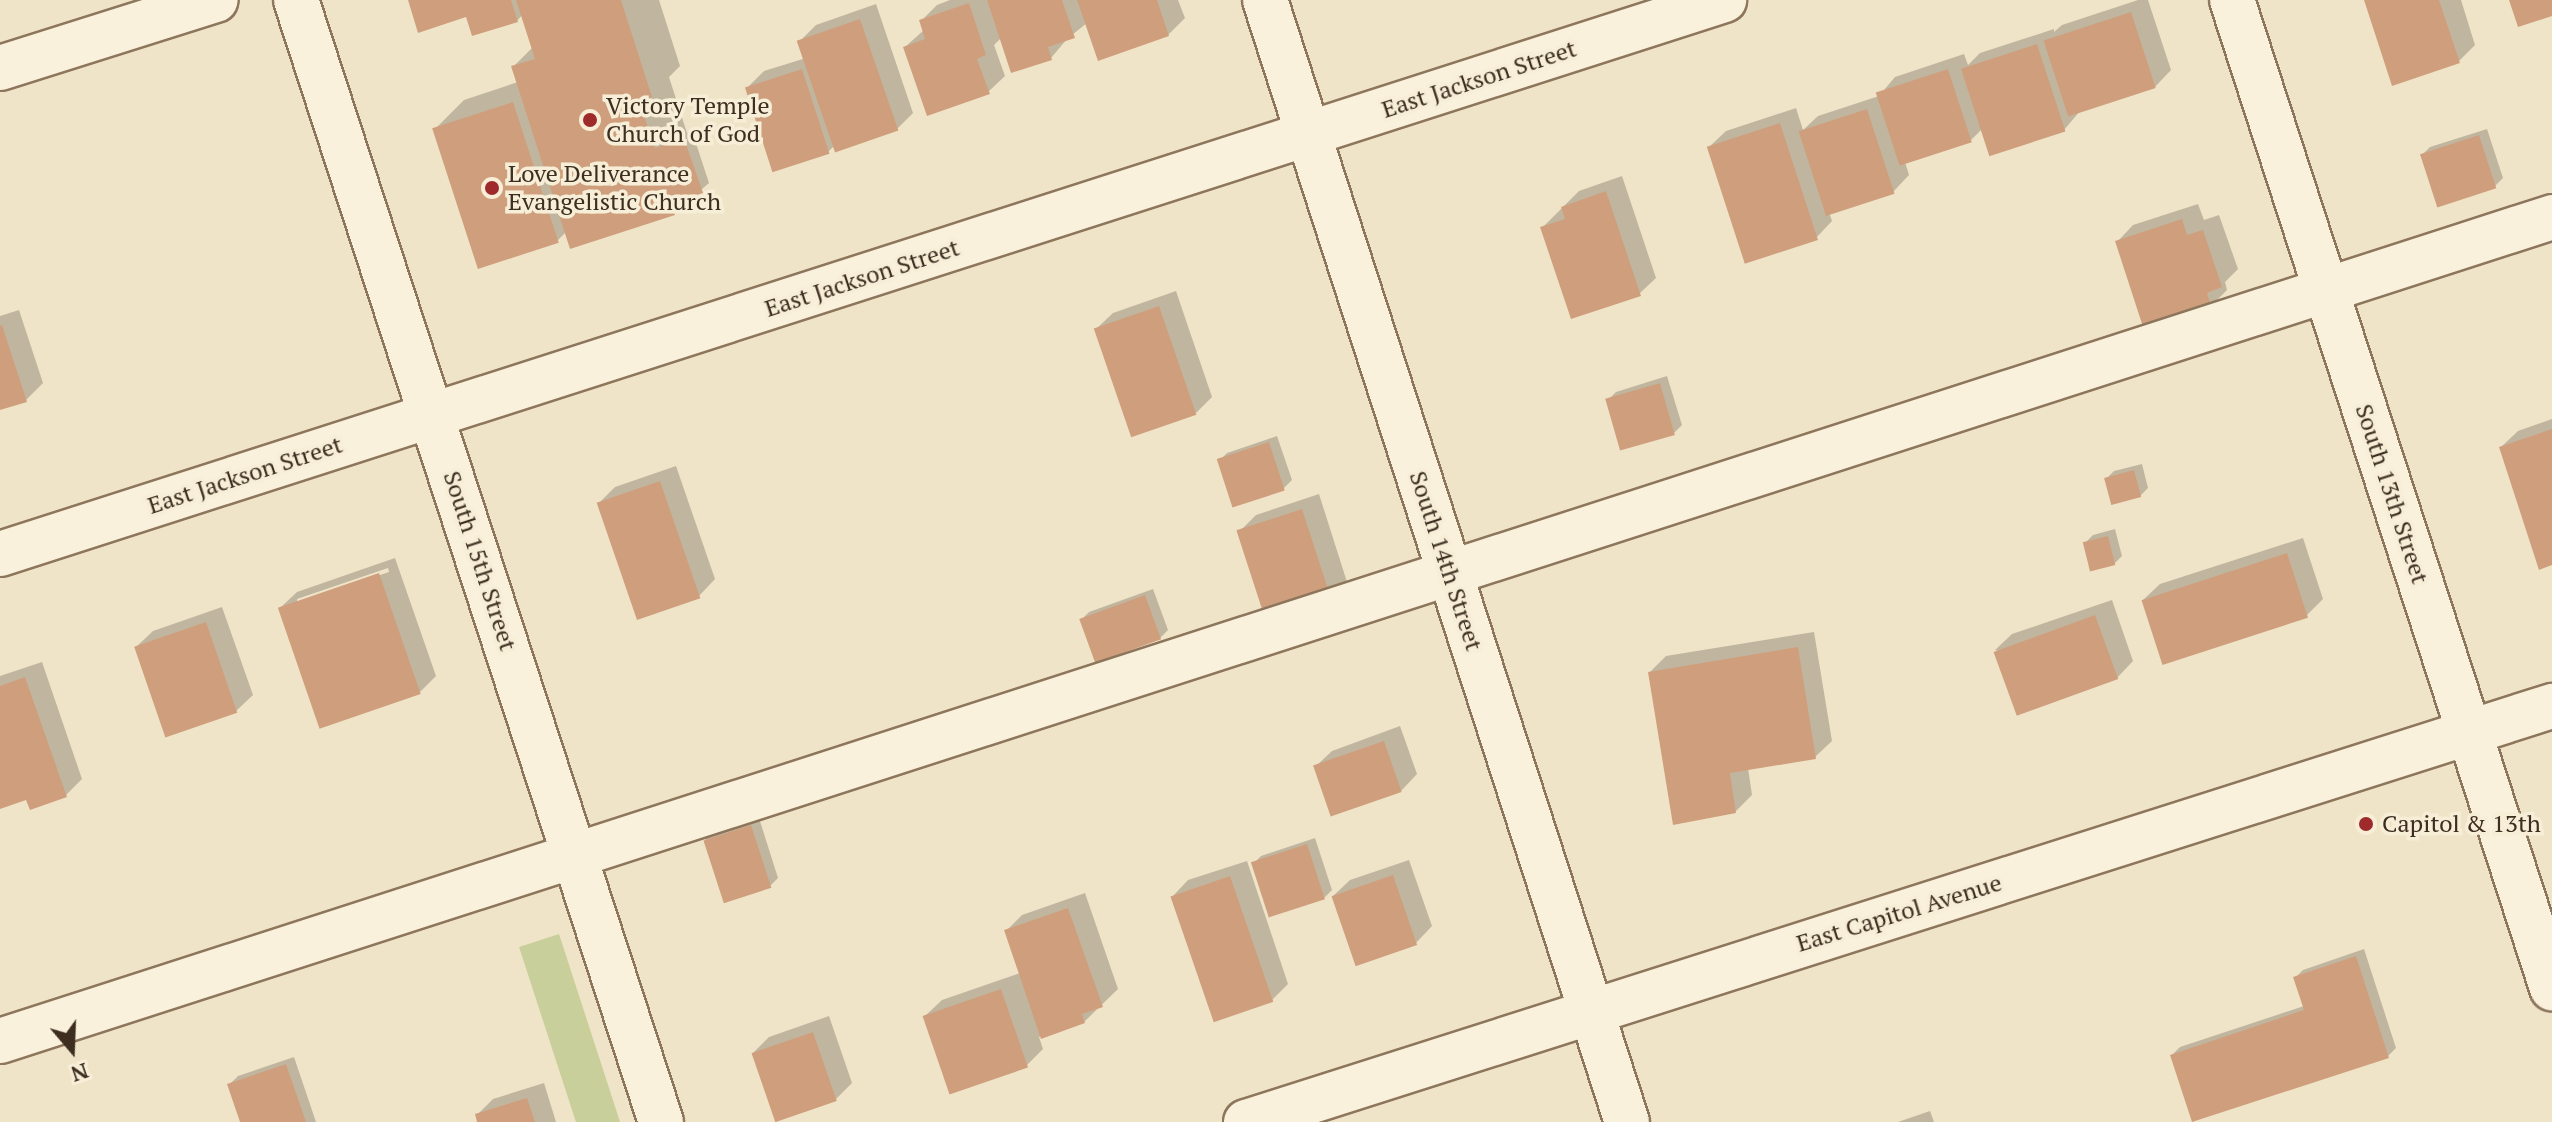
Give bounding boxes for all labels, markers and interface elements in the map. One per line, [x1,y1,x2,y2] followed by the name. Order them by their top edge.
[1378,34,1580,124] street label: East Jackson Street
[606,92,770,148] place label: Victory Temple Church of God
[581,111,599,129] marker: Victory Temple Church of God
[508,160,721,216] place label: Love Deliverance Evangelistic Church
[483,179,501,197] marker: Love Deliverance Evangelistic Church
[761,233,963,323] street label: East Jackson Street
[2349,401,2435,587] street label: South 13th Street
[144,430,346,520] street label: East Jackson Street
[437,468,523,654] street label: South 15th Street
[1403,468,1489,654] street label: South 14th Street
[2382,810,2541,838] place label: Capitol & 13th
[2357,815,2375,833] marker: Capitol & 13th
[1793,868,2005,958] street label: East Capitol Avenue
[32,1010,112,1090] north arrow
[67,1057,93,1090] text: N

